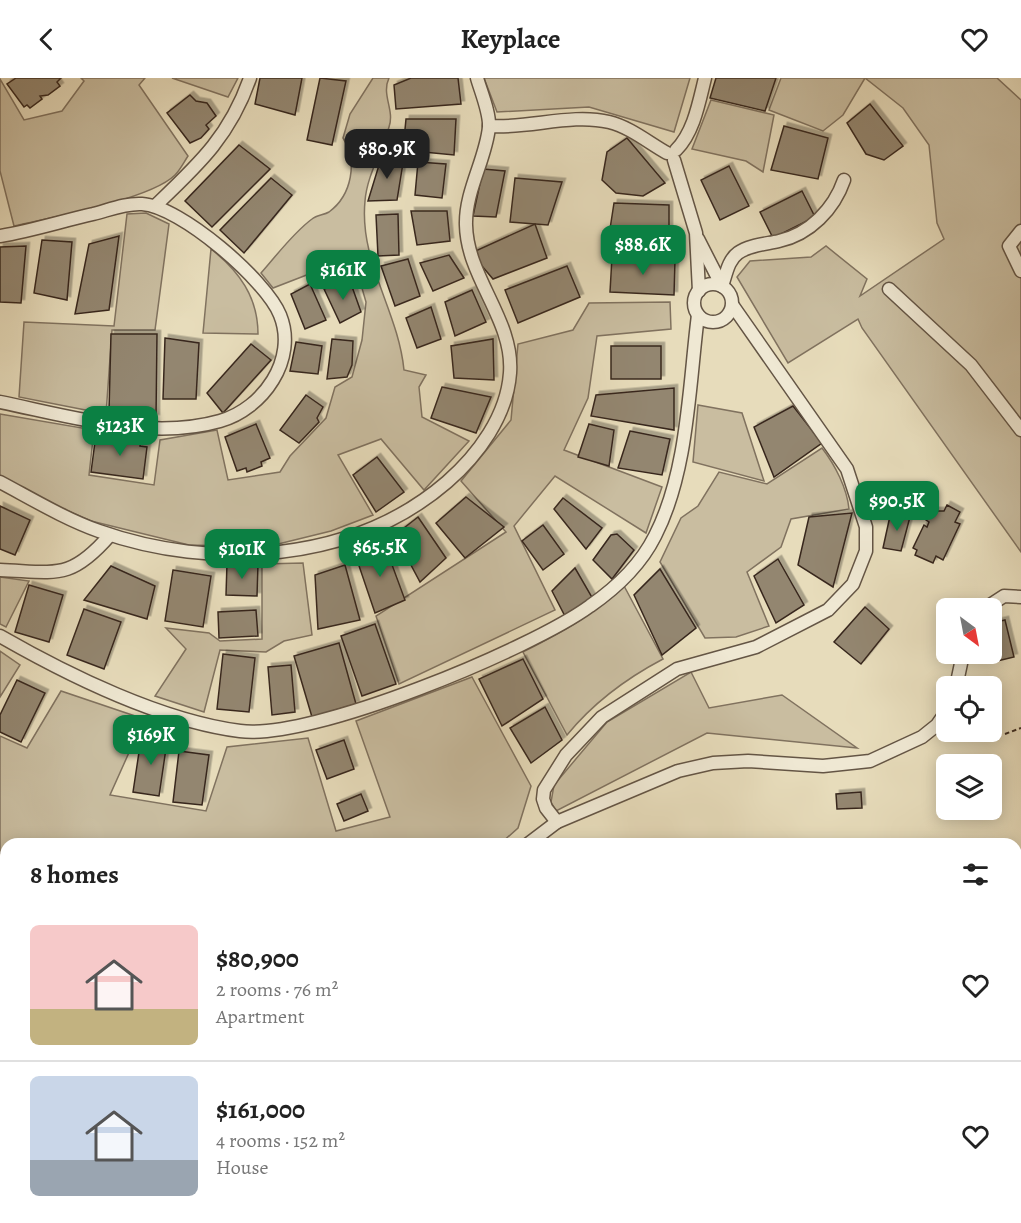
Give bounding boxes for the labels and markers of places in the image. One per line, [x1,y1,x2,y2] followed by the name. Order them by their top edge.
[338,129,436,180] pin: $80.9K
[594,225,692,276] pin: $88.6K
[301,250,385,301] pin: $161K
[78,406,162,457] pin: $123K
[848,481,946,532] pin: $90.5K
[331,527,429,578] pin: $65.5K
[200,529,284,580] pin: $101K
[109,715,193,766] pin: $169K

